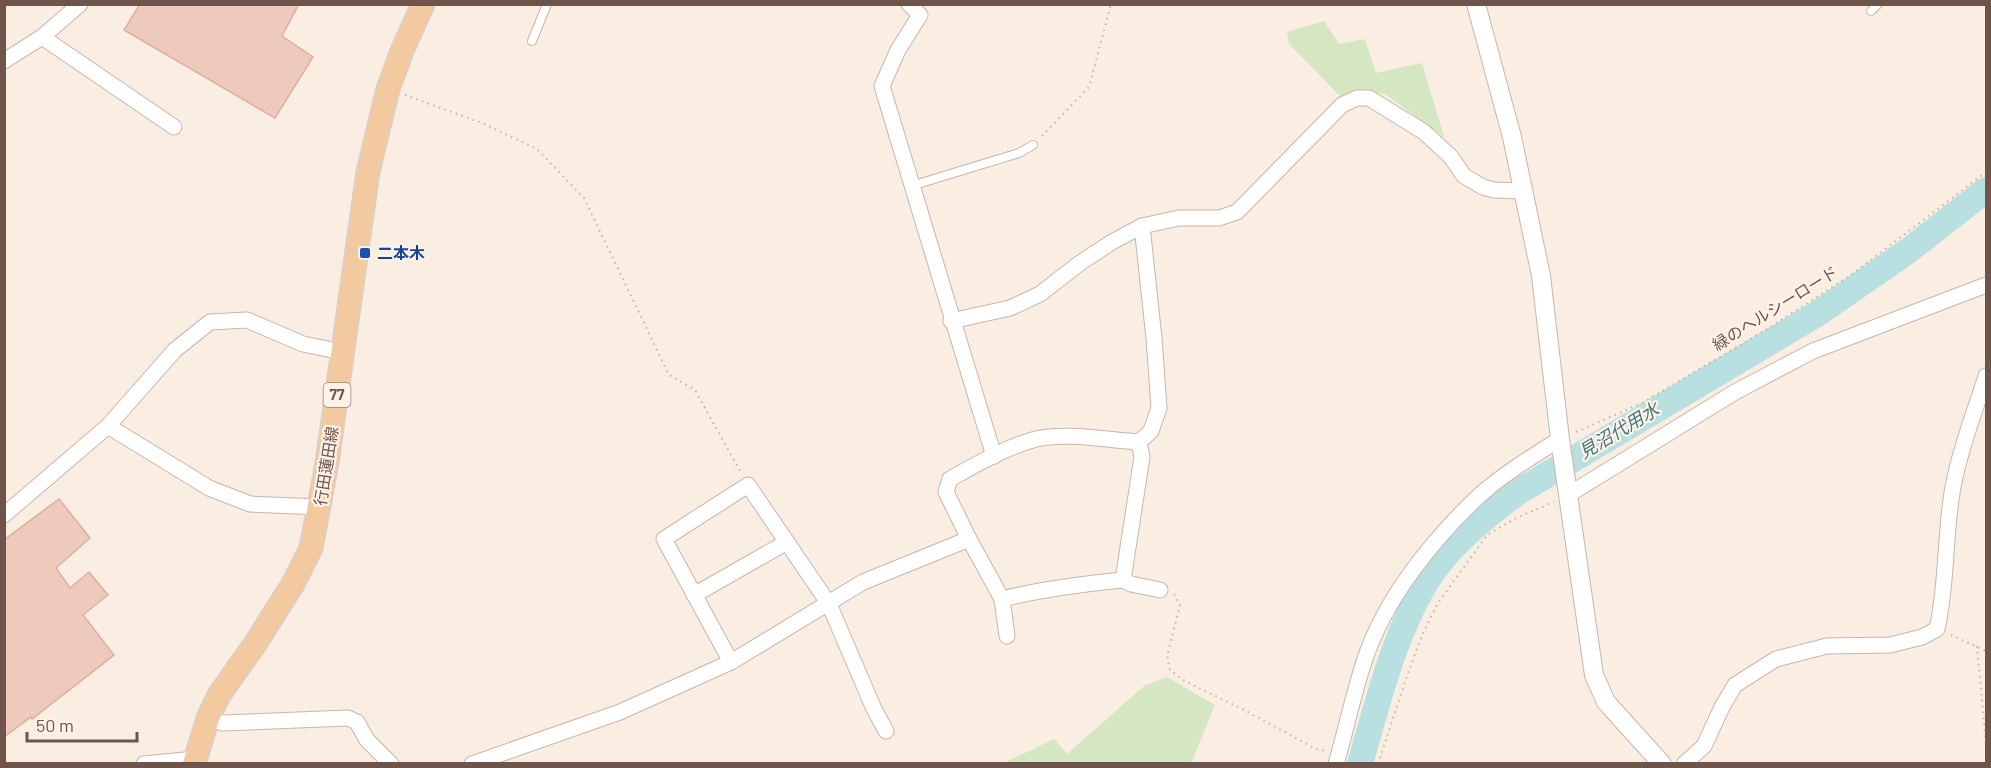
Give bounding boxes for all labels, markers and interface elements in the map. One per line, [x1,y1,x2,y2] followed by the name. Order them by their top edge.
[377,243,425,262] place label: 二本木
[358,246,372,260] marker: 二本木
[1709,261,1841,354] street label: 緑のヘルシーロード
[324,383,350,407] road number: 77
[1574,397,1664,463] water label: 見沼代用水
[310,425,341,507] street label: 行田蓮田線
[27,705,136,743] scale bar
[36,714,74,736] text: 50 m

